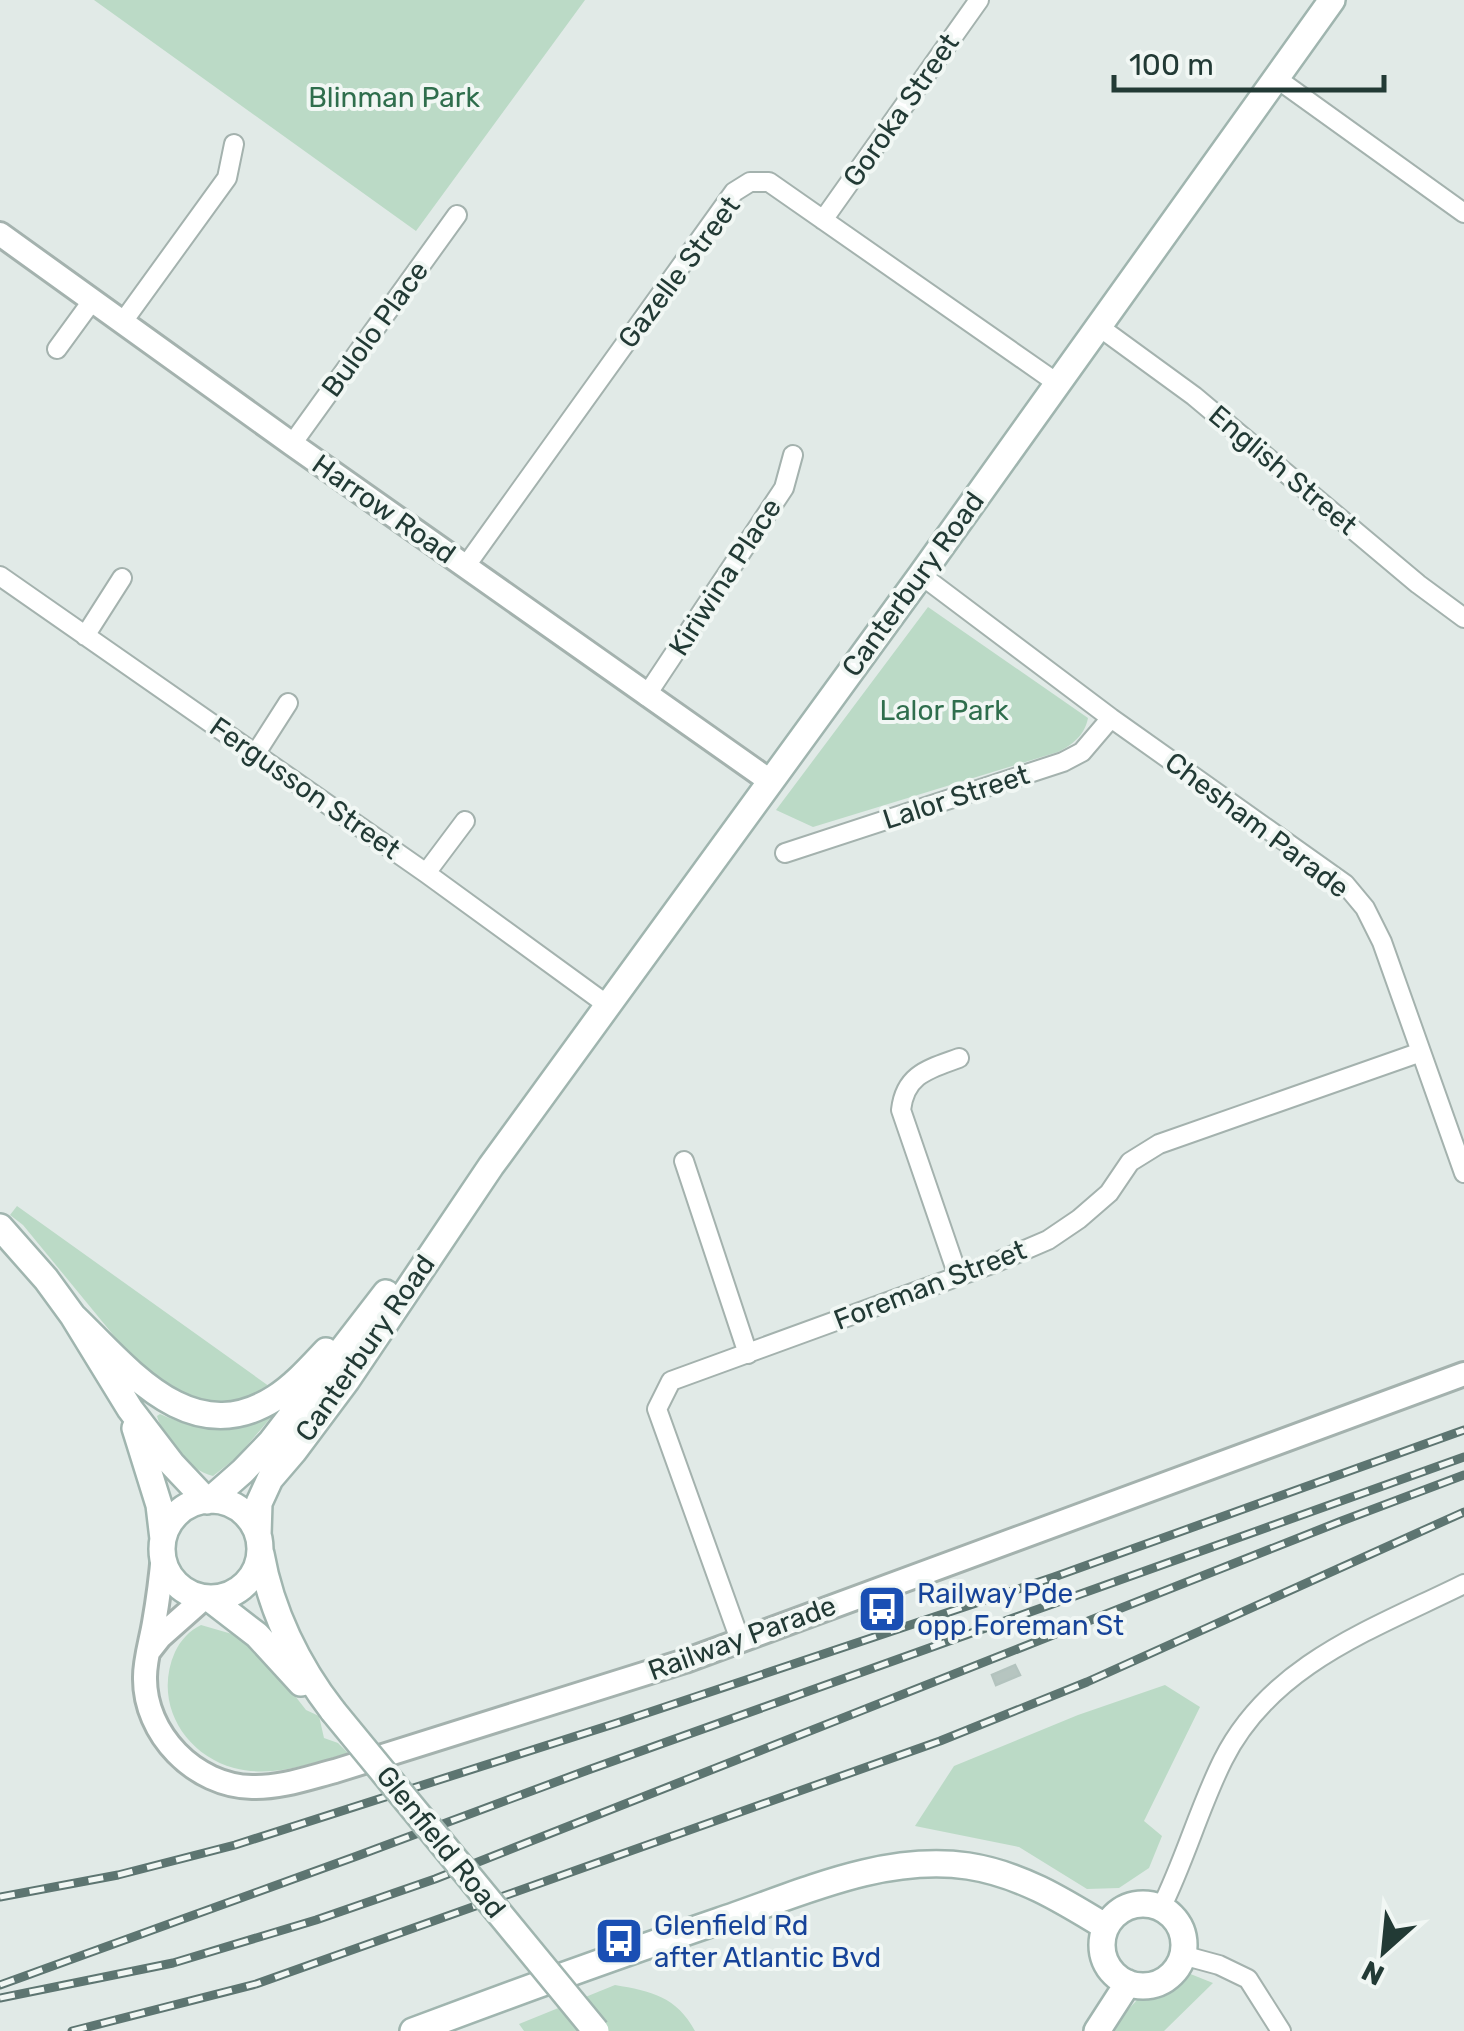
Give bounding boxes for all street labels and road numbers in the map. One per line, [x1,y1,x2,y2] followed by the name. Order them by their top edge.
[836,27,966,193] street label: Goroka Street
[611,190,747,354] street label: Gazelle Street
[315,255,435,403] street label: Bulolo Place
[1202,398,1364,542] street label: English Street
[306,448,462,570] street label: Harrow Road
[835,485,991,683] street label: Canterbury Road
[662,492,788,662] street label: Kiriwina Place
[203,710,407,866] street label: Fergusson Street
[1159,745,1355,905] street label: Chesham Parade
[879,758,1033,836] street label: Lalor Street
[829,1233,1031,1337] street label: Foreman Street
[288,1248,442,1448] street label: Canterbury Road
[644,1589,840,1687] street label: Railway Parade
[370,1759,512,1925] street label: Glenfield Road

